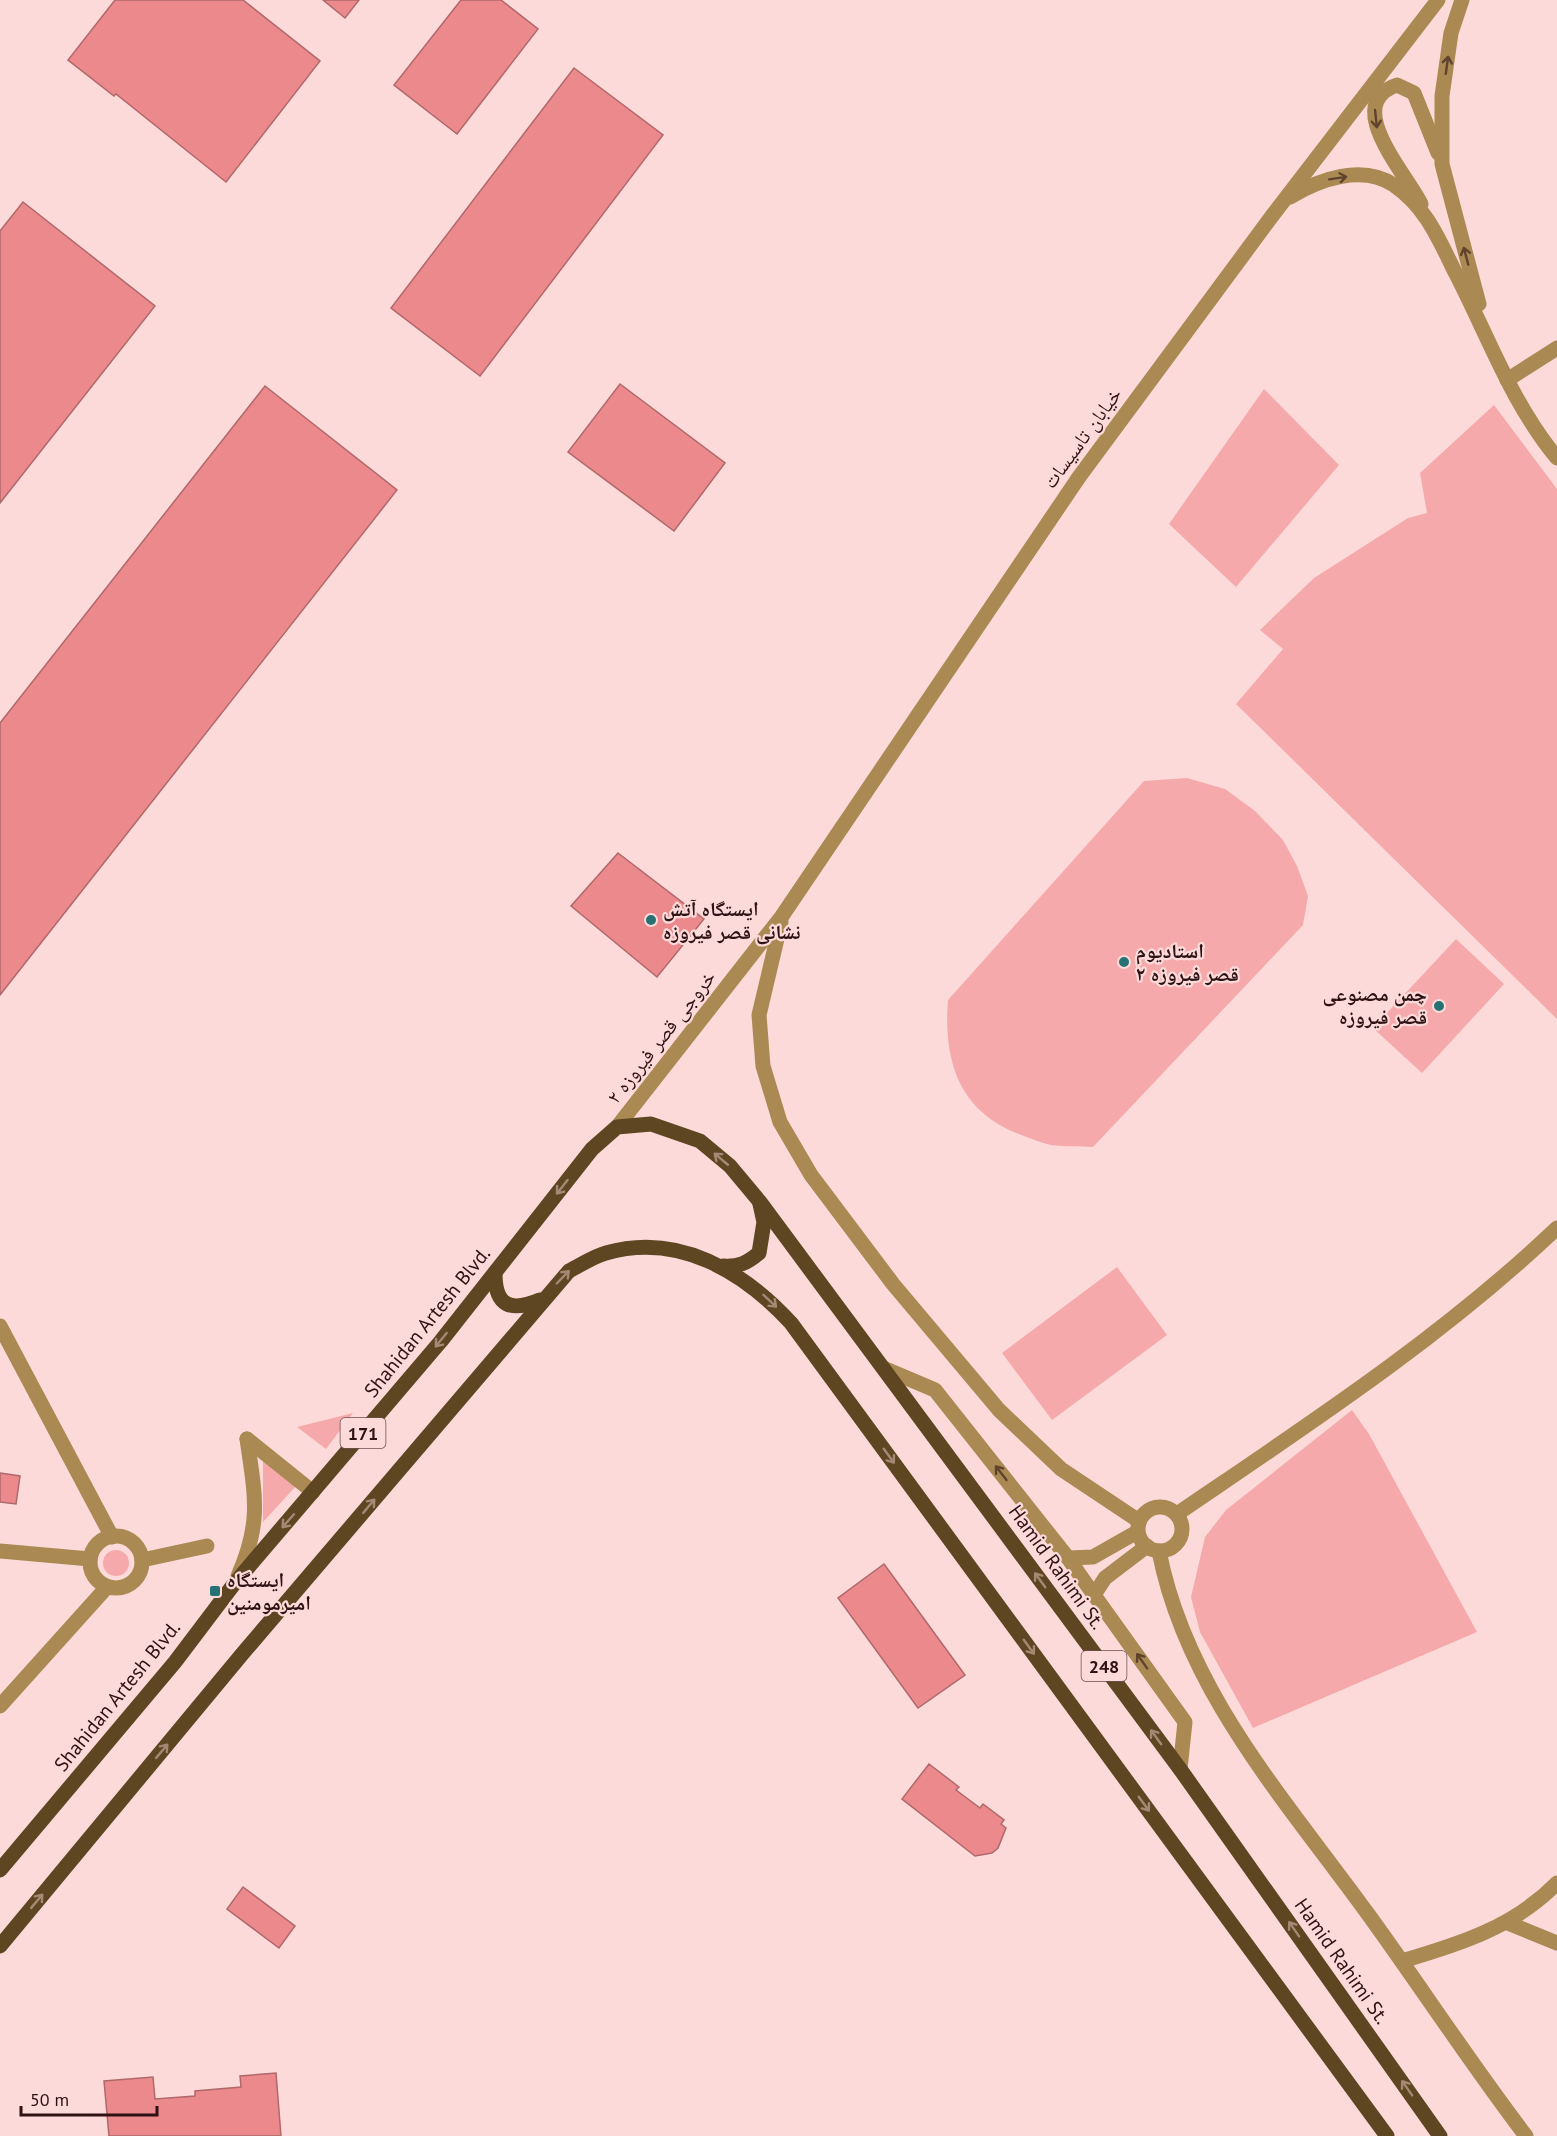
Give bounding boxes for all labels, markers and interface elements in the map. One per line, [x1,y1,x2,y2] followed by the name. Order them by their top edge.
[1441,55,1452,75] one-way arrow
[1371,108,1382,128] one-way arrow
[1328,172,1348,183] one-way arrow
[1460,247,1472,266] one-way arrow
[1037,382,1128,494] street label: خیابان تاسیسات
[663,896,801,945] place label: ایستگاه آتش نشانی قصر فیروزه
[644,913,658,927] marker: ایستگاه آتش نشانی قصر فیروزه
[1136,938,1239,987] place label: استادیوم قصر فیروزه ۲
[1117,955,1131,969] marker: استادیوم قصر فیروزه ۲
[601,965,721,1109] street label: خروجی قصر فیروزه ۲
[1323,981,1427,1030] place label: چمن مصنوعی قصر فیروزه
[1432,999,1446,1013] marker: چمن مصنوعی قصر فیروزه
[714,1152,729,1166] one-way arrow
[555,1179,568,1195] one-way arrow
[358,1241,496,1403] street label: Shahidan Artesh Blvd.
[556,1270,570,1285] one-way arrow
[762,1294,777,1308] one-way arrow
[435,1332,448,1348] one-way arrow
[340,1418,386,1448] road number: 171
[882,1447,895,1463] one-way arrow
[994,1465,1007,1481] one-way arrow
[362,1499,376,1514] one-way arrow
[1003,1500,1111,1634] street label: Hamid Rahimi St.
[281,1513,295,1528] one-way arrow
[227,1567,311,1616] place label: ایستگاه امیرمومنین
[1034,1572,1046,1588] one-way arrow
[208,1584,222,1598] marker: ایستگاه امیرمومنین
[48,1615,186,1777] street label: Shahidan Artesh Blvd.
[1023,1638,1035,1654] one-way arrow
[1082,1651,1126,1681] road number: 248
[1135,1654,1148,1670] one-way arrow
[1150,1729,1162,1745] one-way arrow
[155,1743,168,1759] one-way arrow
[1138,1796,1150,1812] one-way arrow
[31,1893,44,1909] one-way arrow
[1289,1893,1395,2029] street label: Hamid Rahimi St.
[1288,1922,1300,1938] one-way arrow
[21,2079,158,2117] scale bar
[1401,2081,1413,2097] one-way arrow
[30,2088,69,2111] text: 50 m

